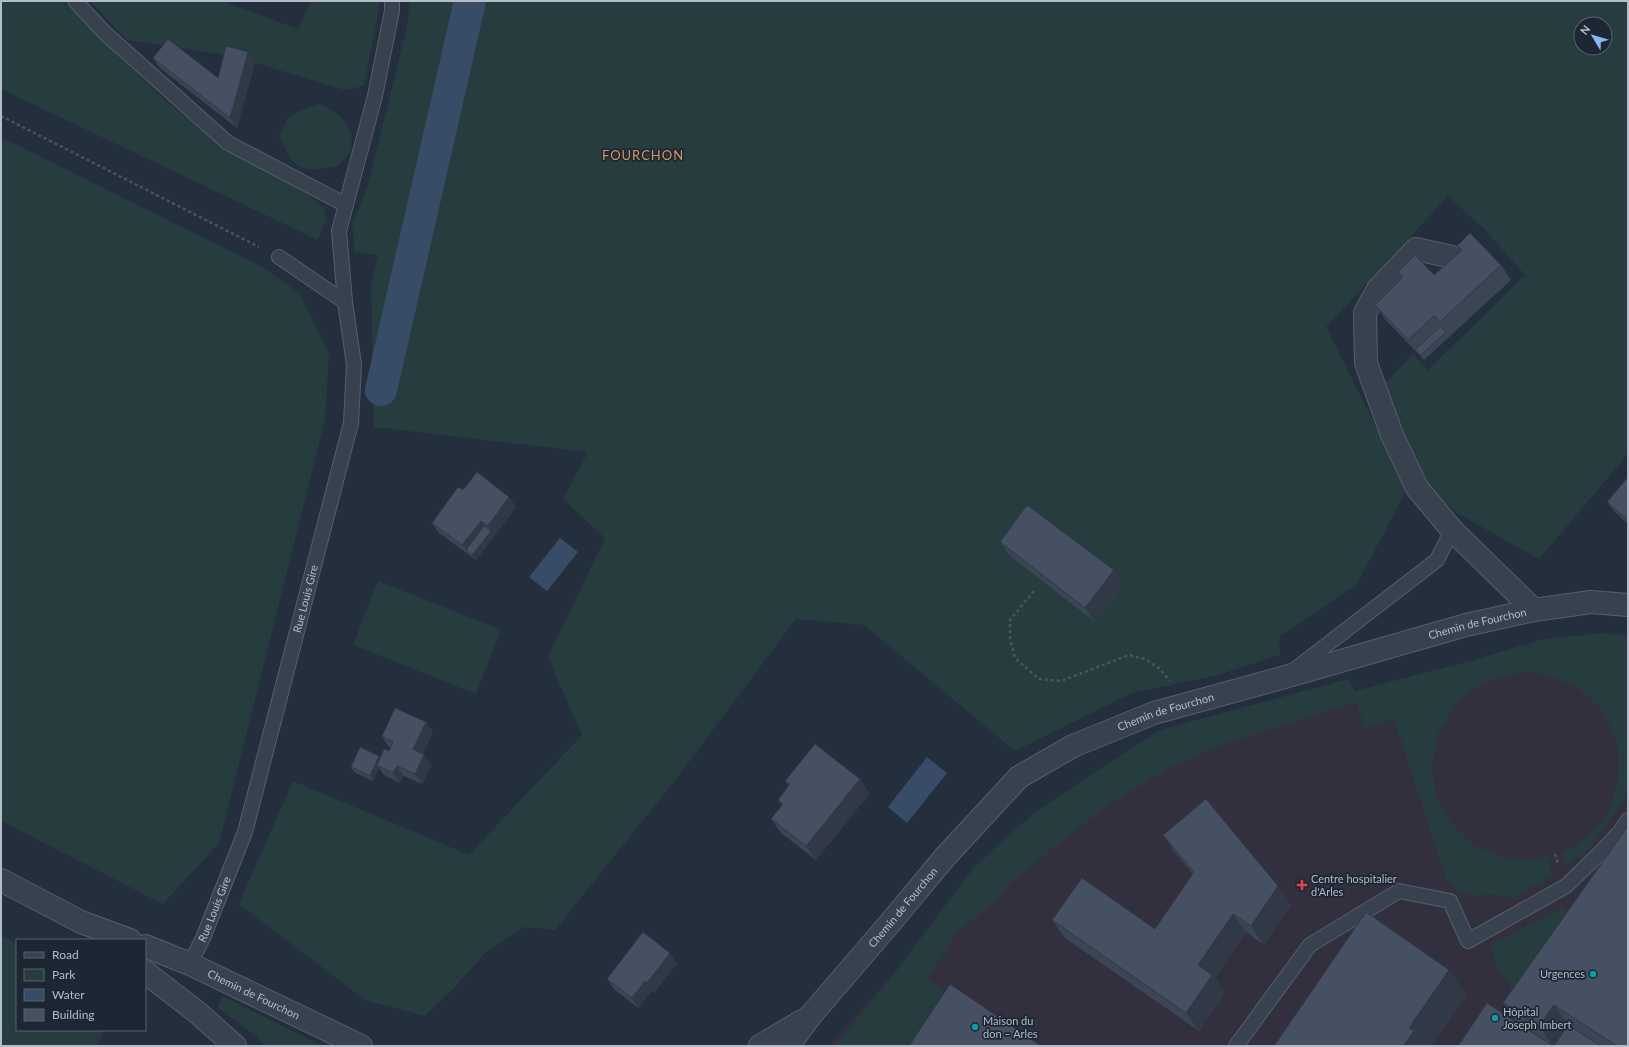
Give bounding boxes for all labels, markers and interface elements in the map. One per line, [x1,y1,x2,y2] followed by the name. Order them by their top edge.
[1573,16,1613,56] north arrow
[1577,22,1592,37] text: N
[602,147,684,163] district label: FOURCHON
[290,563,320,634] street label: Rue Louis Gire
[1427,605,1527,642] street label: Chemin de Fourchon
[1115,690,1215,733] street label: Chemin de Fourchon
[865,864,940,950] street label: Chemin de Fourchon
[1311,872,1397,898] place label: Centre hospitalier d'Arles
[195,874,233,944] street label: Rue Louis Gire
[1296,879,1308,891] marker: Centre hospitalier d'Arles
[16,939,146,1031] legend
[52,947,79,962] text: Road
[206,966,302,1022] street label: Chemin de Fourchon
[52,967,76,982] text: Park
[1540,967,1585,980] place label: Urgences
[1588,969,1598,979] marker: Urgences
[52,987,85,1002] text: Water
[1503,1005,1571,1031] place label: Hôpital Joseph Imbert
[52,1007,95,1022] text: Building
[1490,1013,1500,1023] marker: Hôpital Joseph Imbert
[983,1014,1038,1040] place label: Maison du don – Arles
[970,1022,980,1032] marker: Maison du don – Arles

